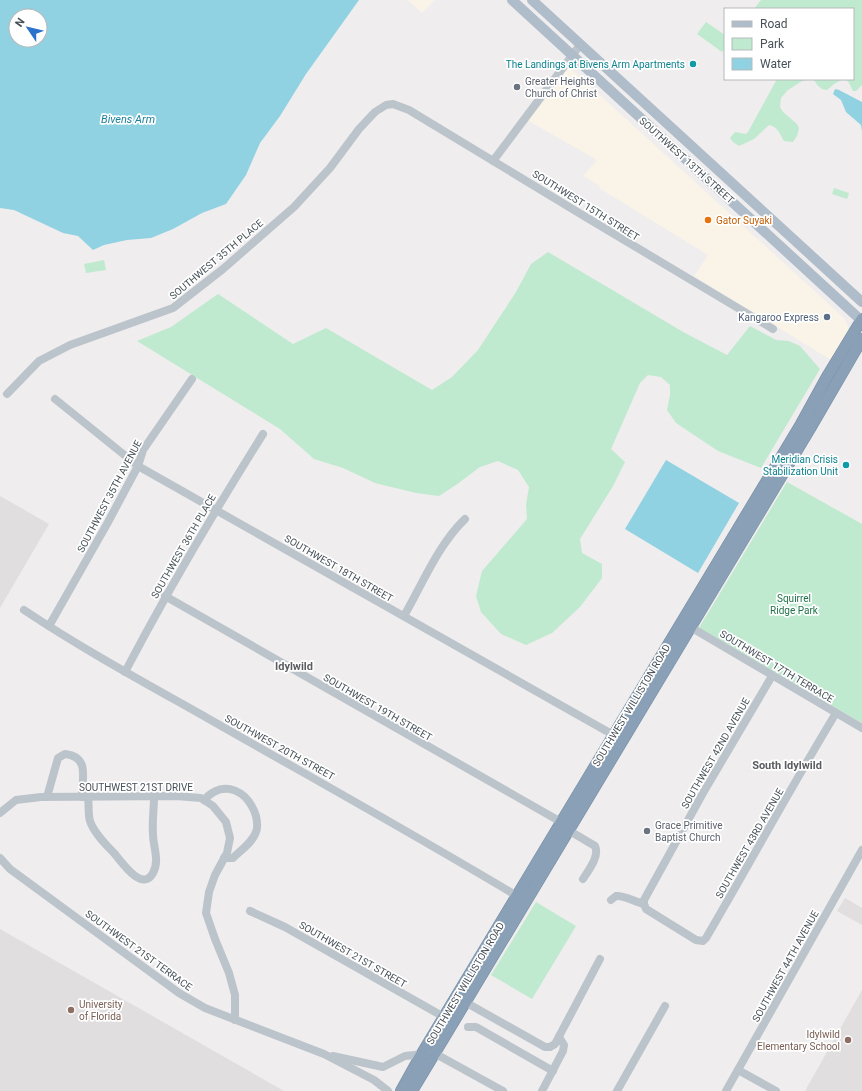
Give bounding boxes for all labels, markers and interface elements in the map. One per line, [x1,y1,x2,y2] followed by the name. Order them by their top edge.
[8,8,48,48] north arrow
[724,8,854,80] legend
[13,15,28,29] text: N
[760,17,788,31] text: Road
[760,37,785,51] text: Park
[760,57,791,71] text: Water
[506,59,685,70] place label: The Landings at Bivens Arm Apartments
[688,59,698,69] marker: The Landings at Bivens Arm Apartments
[525,76,597,99] place label: Greater Heights Church of Christ
[512,82,522,92] marker: Greater Heights Church of Christ
[101,113,155,126] water label: Bivens Arm
[637,115,736,206] street label: SOUTHWEST 13TH STREET
[530,168,641,243] street label: SOUTHWEST 15TH STREET
[703,215,713,225] marker: Gator Suyaki
[716,215,772,226] place label: Gator Suyaki
[167,217,265,302] street label: SOUTHWEST 35TH PLACE
[738,312,819,323] place label: Kangaroo Express
[822,312,832,322] marker: Kangaroo Express
[75,438,144,554] street label: SOUTHWEST 35TH AVENUE
[763,454,838,477] place label: Meridian Crisis Stabilization Unit
[841,460,851,470] marker: Meridian Crisis Stabilization Unit
[149,492,218,600] street label: SOUTHWEST 36TH PLACE
[283,533,395,604] street label: SOUTHWEST 18TH STREET
[770,593,819,616] park label: Squirrel Ridge Park
[718,628,836,705] street label: SOUTHWEST 17TH TERRACE
[591,642,672,768] street label: SOUTHWEST WILLISTON ROAD
[275,660,313,673] district label: Idylwild
[322,672,434,743] street label: SOUTHWEST 19TH STREET
[679,696,752,811] street label: SOUTHWEST 42ND AVENUE
[223,713,336,782] street label: SOUTHWEST 20TH STREET
[752,759,822,772] district label: South Idylwild
[79,782,193,793] street label: SOUTHWEST 21ST DRIVE
[713,786,786,900] street label: SOUTHWEST 43RD AVENUE
[655,820,723,843] place label: Grace Primitive Baptist Church
[642,826,652,836] marker: Grace Primitive Baptist Church
[83,908,194,993] street label: SOUTHWEST 21ST TERRACE
[750,908,821,1024] street label: SOUTHWEST 44TH AVENUE
[297,919,408,990] street label: SOUTHWEST 21ST STREET
[425,920,506,1046] street label: SOUTHWEST WILLISTON ROAD
[79,999,123,1022] place label: University of Florida
[66,1005,76,1015] marker: University of Florida
[757,1029,840,1052] place label: Idylwild Elementary School
[843,1035,853,1045] marker: Idylwild Elementary School

